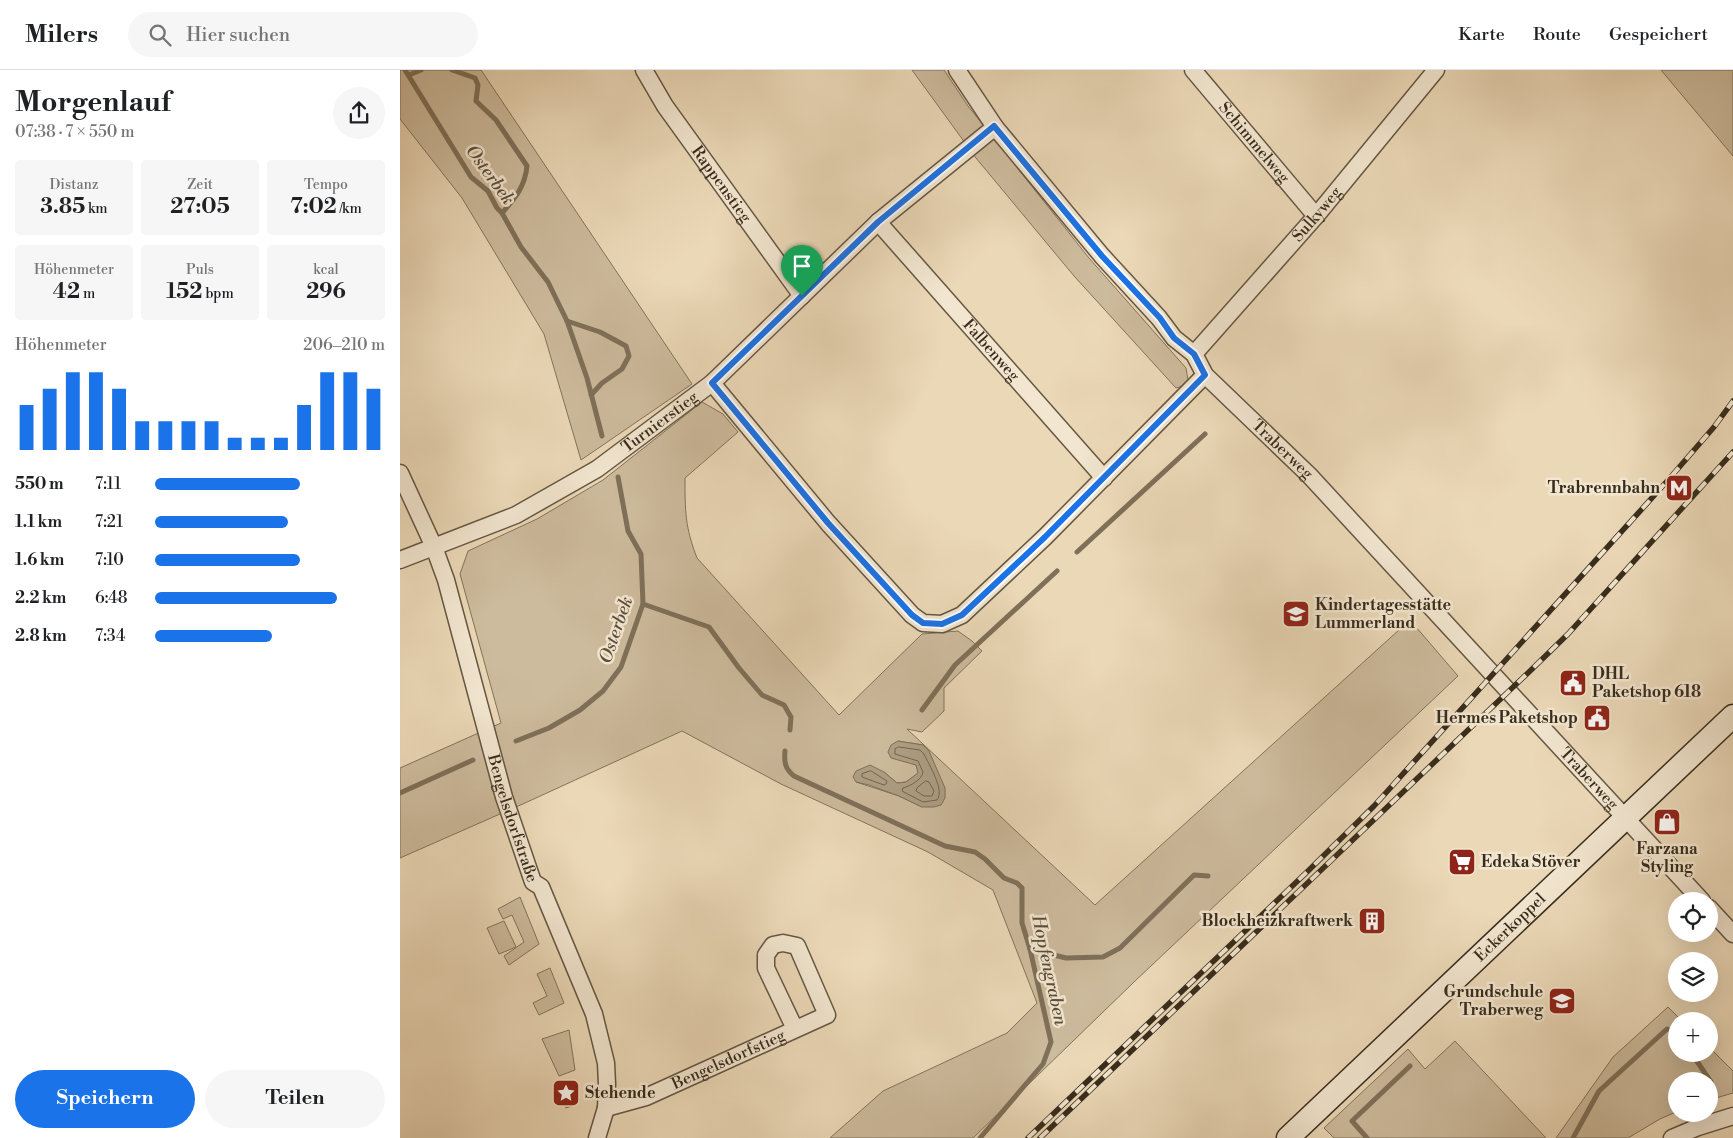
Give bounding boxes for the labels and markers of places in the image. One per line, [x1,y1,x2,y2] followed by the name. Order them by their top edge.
[781,245,823,296] pin
[1664,473,1694,503] metro station icon: Trabrennbahn
[1548,478,1660,498] place label: Trabrennbahn
[1315,595,1451,633] place label: Kindertagesstätte Lummerland
[1281,599,1311,629] school or university icon: Kindertagesstätte Lummerland
[1592,664,1701,702] place label: DHL Paketshop 618
[1558,668,1588,698] public building icon: DHL Paketshop 618
[1582,703,1612,733] public building icon: Hermes Paketshop
[1436,708,1578,728] place label: Hermes Paketshop
[1652,807,1682,837] shop icon: Farzana Styling
[1636,839,1698,877] place label: Farzana Styling
[1447,847,1477,877] supermarket icon: Edeka Stöver
[1481,852,1581,872] place label: Edeka Stöver
[1357,906,1387,936] building icon: Blockheizkraftwerk
[1201,911,1354,931] place label: Blockheizkraftwerk
[1444,982,1544,1020] place label: Grundschule Traberweg
[1547,986,1577,1016] school or university icon: Grundschule Traberweg
[551,1078,581,1108] place icon: Stehende
[585,1083,656,1103] place label: Stehende

